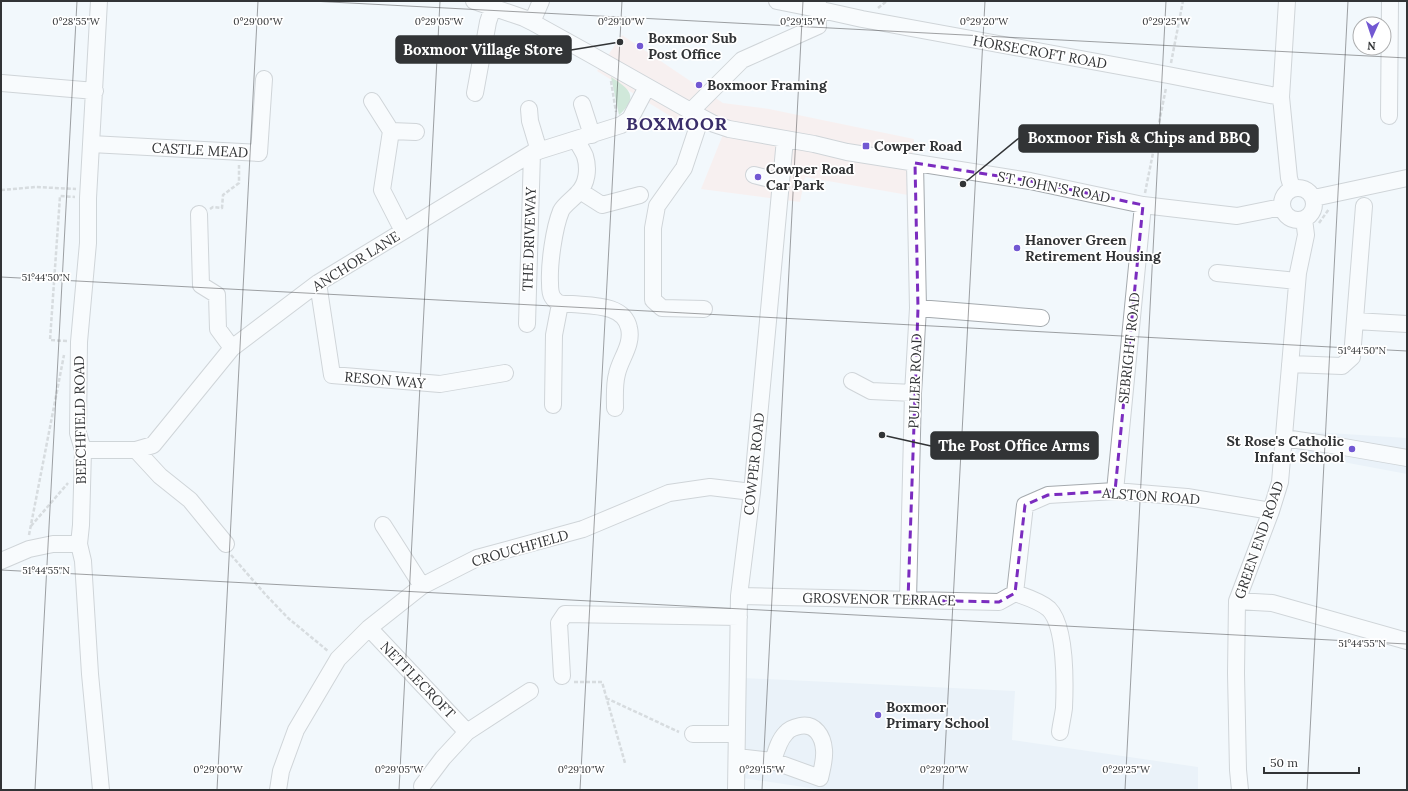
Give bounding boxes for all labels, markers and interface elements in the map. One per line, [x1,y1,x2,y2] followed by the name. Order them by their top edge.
[52,15,101,28] text: 0°28'55"W
[233,15,284,28] text: 0°29'00"W
[415,15,464,28] text: 0°29'05"W
[598,15,645,28] text: 0°29'10"W
[780,15,827,28] text: 0°29'15"W
[960,15,1009,28] text: 0°29'20"W
[1142,15,1191,28] text: 0°29'25"W
[1352,16,1392,56] north arrow
[648,29,737,63] place label: Boxmoor Sub Post Office
[971,31,1109,73] street label: HORSECROFT ROAD
[396,36,571,63] callout: Boxmoor Village Store
[1366,39,1376,53] text: N
[403,40,563,59] text: Boxmoor Village Store
[635,41,645,51] marker: Boxmoor Sub Post Office
[707,76,828,94] place label: Boxmoor Framing
[694,80,704,90] marker: Boxmoor Framing
[626,112,728,135] district label: BOXMOOR
[1019,125,1258,152] callout: Boxmoor Fish & Chips and BBQ
[1028,128,1251,147] text: Boxmoor Fish & Chips and BBQ
[874,137,962,155] place label: Cowper Road
[151,138,249,162] street label: CASTLE MEAD
[861,141,871,151] marker: Cowper Road
[766,160,854,194] place label: Cowper Road Car Park
[996,167,1112,207] street label: ST. JOHN'S ROAD
[753,172,763,182] marker: Cowper Road Car Park
[518,185,540,291] street label: THE DRIVEWAY
[308,227,403,296] street label: ANCHOR LANE
[1025,231,1162,265] place label: Hanover Green Retirement Housing
[1012,243,1022,253] marker: Hanover Green Retirement Housing
[22,271,71,284] text: 51°44'50"N
[1114,291,1144,405] street label: SEBRIGHT ROAD
[904,333,926,429] street label: PULLER ROAD
[1338,344,1387,357] text: 51°44'50"N
[70,355,90,485] street label: BEECHFIELD ROAD
[344,367,427,393] street label: RESON WAY
[740,412,768,516] street label: COWPER ROAD
[931,432,1098,459] callout: The Post Office Arms
[1226,432,1345,466] place label: St Rose's Catholic Infant School
[938,436,1090,455] text: The Post Office Arms
[1347,444,1357,454] marker: St Rose's Catholic Infant School
[1230,479,1288,601] street label: GREEN END ROAD
[1100,484,1201,508] street label: ALSTON ROAD
[469,526,571,570] street label: CROUCHFIELD
[22,564,70,577] text: 51°44'55"N
[802,589,956,609] street label: GROSVENOR TERRACE
[1338,637,1386,650] text: 51°44'55"N
[377,638,459,722] street label: NETTLECROFT
[886,698,990,732] place label: Boxmoor Primary School
[873,710,883,720] marker: Boxmoor Primary School
[1264,749,1359,775] scale bar
[1270,755,1298,770] text: 50 m
[193,763,244,776] text: 0°29'00"W
[375,763,424,776] text: 0°29'05"W
[558,763,605,776] text: 0°29'10"W
[739,763,786,776] text: 0°29'15"W
[920,763,969,776] text: 0°29'20"W
[1102,763,1151,776] text: 0°29'25"W

